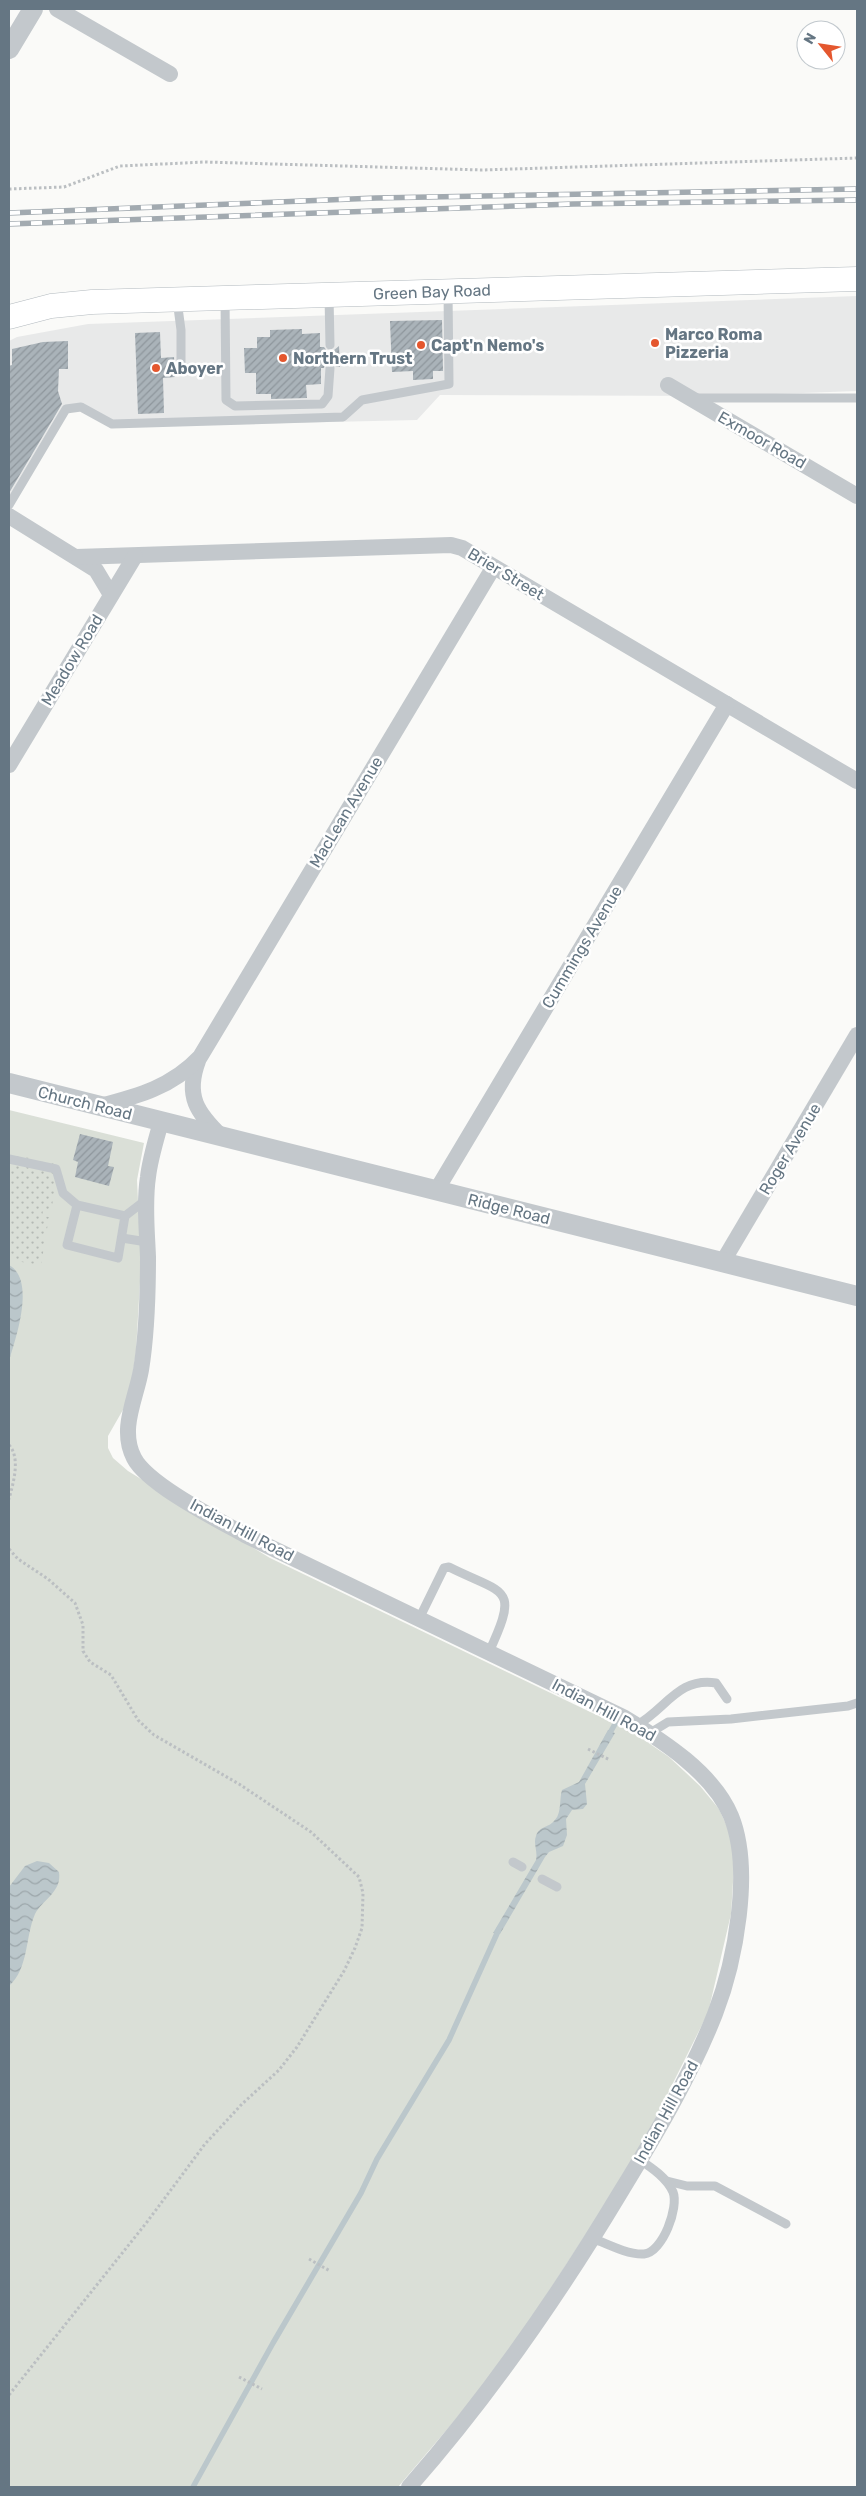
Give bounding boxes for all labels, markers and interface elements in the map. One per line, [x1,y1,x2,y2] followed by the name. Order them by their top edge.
[796,20,846,70] north arrow
[800,30,820,47] text: N
[373,280,491,304] street label: Green Bay Road
[665,325,762,362] place label: Marco Roma Pizzeria
[431,336,544,355] place label: Capt'n Nemo's
[649,337,661,349] marker: Marco Roma Pizzeria
[415,339,427,351] marker: Capt'n Nemo's
[293,349,413,368] place label: Northern Trust
[277,352,289,364] marker: Northern Trust
[166,359,224,378] place label: Aboyer
[150,362,162,374] marker: Aboyer
[715,407,809,473] street label: Exmoor Road
[464,544,548,604] street label: Brier Street
[37,611,107,709] street label: Meadow Road
[305,753,387,871] street label: MacLean Avenue
[538,882,626,1012] street label: Cummings Avenue
[36,1082,134,1124] street label: Church Road
[755,1100,825,1198] street label: Roger Avenue
[466,1190,552,1228] street label: Ridge Road
[187,1495,297,1565] street label: Indian Hill Road
[549,1675,659,1745] street label: Indian Hill Road
[630,2057,702,2167] street label: Indian Hill Road

